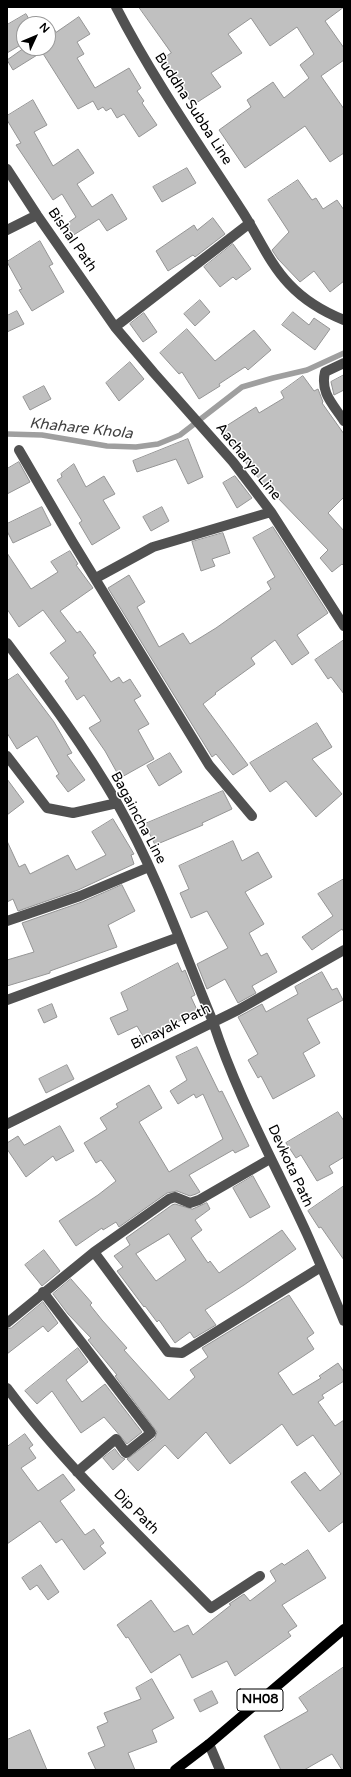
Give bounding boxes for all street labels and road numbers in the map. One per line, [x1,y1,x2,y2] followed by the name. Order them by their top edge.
[151,50,235,168] street label: Buddha Subba Line
[44,205,100,275] street label: Bishal Path
[212,420,284,504] street label: Aacharya Line
[107,769,169,867] street label: Bagaincha Line
[128,1000,214,1054] street label: Binayak Path
[264,1122,316,1210] street label: Devkota Path
[110,1486,162,1538] street label: Dip Path
[237,1689,283,1711] road number: NH08

